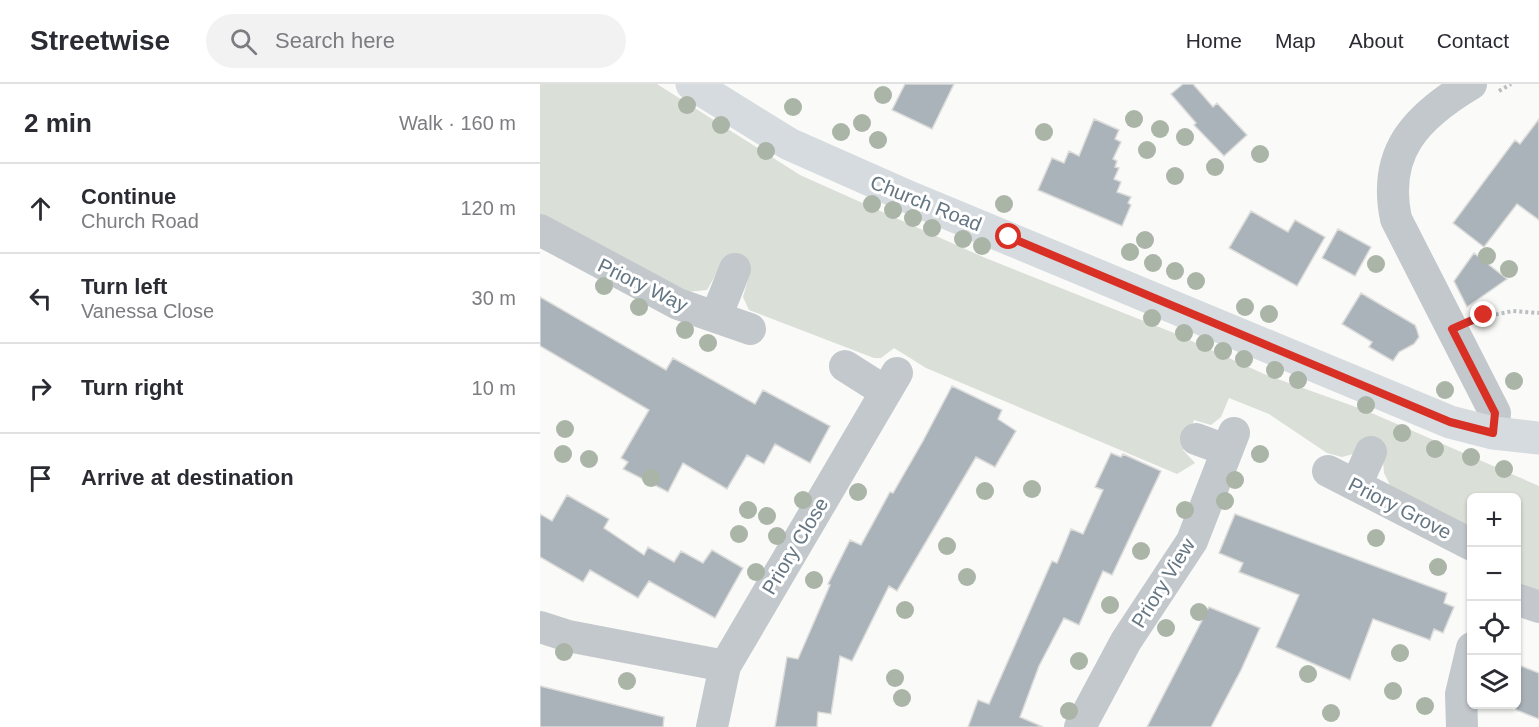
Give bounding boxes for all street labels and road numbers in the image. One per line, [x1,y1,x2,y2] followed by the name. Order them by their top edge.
[867,171,985,235] street label: Church Road
[595,254,691,316] street label: Priory Way
[1345,473,1455,543] street label: Priory Grove
[758,494,832,598] street label: Priory Close
[1127,534,1199,632] street label: Priory View

